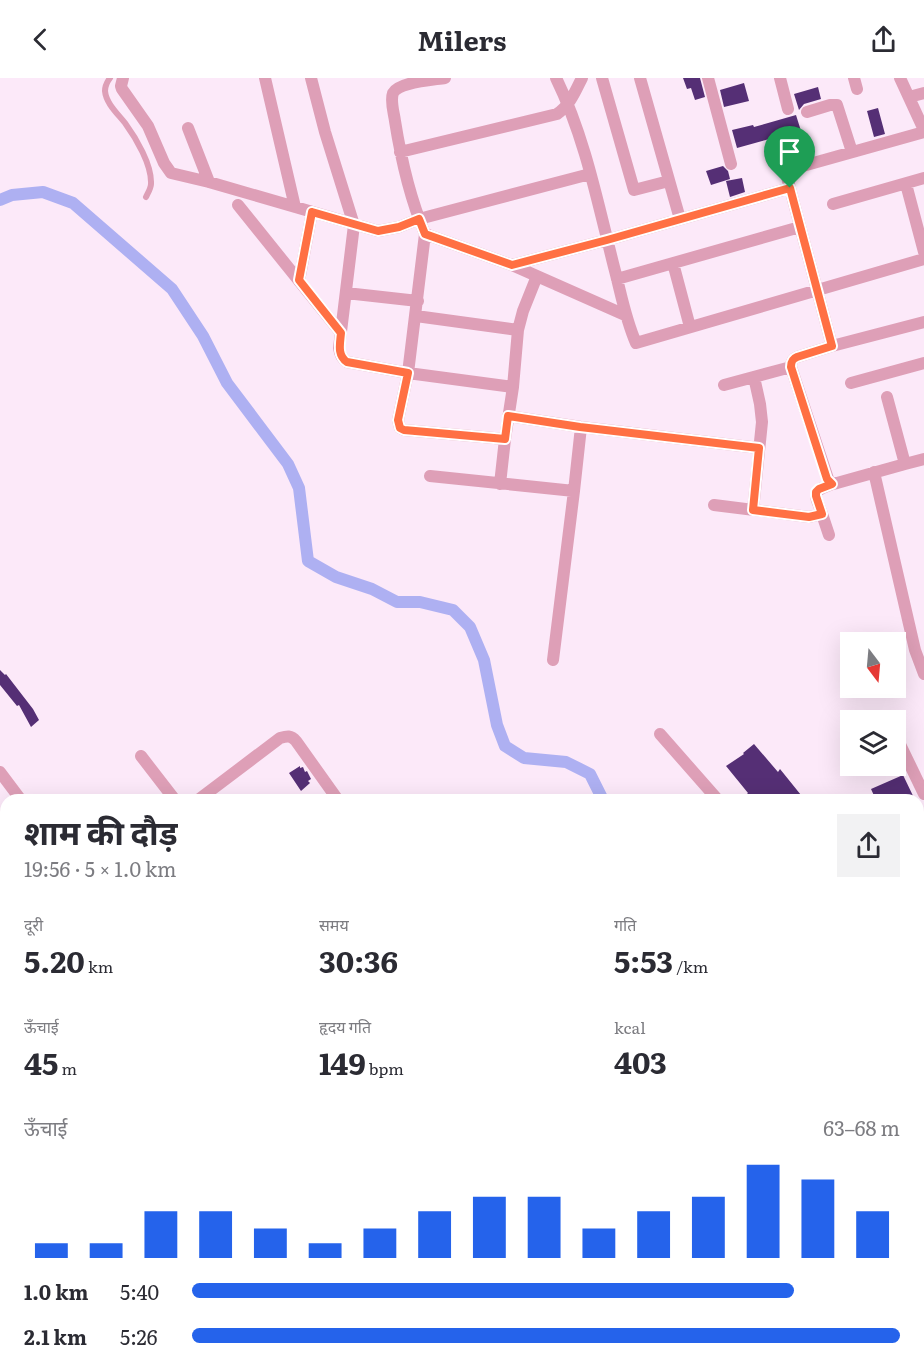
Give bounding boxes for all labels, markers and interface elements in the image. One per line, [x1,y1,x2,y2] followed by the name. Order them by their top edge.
[417,19,507,59] text: Milers
[24,23,57,56] icon: back
[867,23,900,56] icon: share
[764,126,815,188] pin
[773,135,806,168] icon: arrive
[840,632,906,698] north arrow
[840,632,906,776] map controls
[840,710,906,776] button: layers
[24,806,178,855] text: शाम की दौड़
[837,814,900,877] button: share
[24,853,176,883] text: 19:56 · 5 × 1.0 km
[24,912,43,936] text: दूरी
[319,912,349,936] text: समय
[614,912,636,936] text: गति
[24,938,85,982] text: 5.20
[319,938,398,982] text: 30:36
[614,938,673,982] text: 5:53
[85,954,113,978] text: km
[673,954,708,978] text: /km
[24,1014,59,1038] text: ऊँचाई
[319,1014,371,1038] text: हृदय गति
[614,1015,646,1039] text: kcal
[614,1039,667,1083] text: 403
[24,1040,58,1084] text: 45
[319,1040,366,1084] text: 149
[58,1056,77,1080] text: m
[366,1056,404,1080] text: bpm
[24,1112,67,1142] text: ऊँचाई
[823,1112,900,1142] text: 63–68 m
[24,1276,89,1306] text: 1.0 km
[120,1276,159,1306] text: 5:40
[24,1321,87,1351] text: 2.1 km
[120,1321,158,1351] text: 5:26

